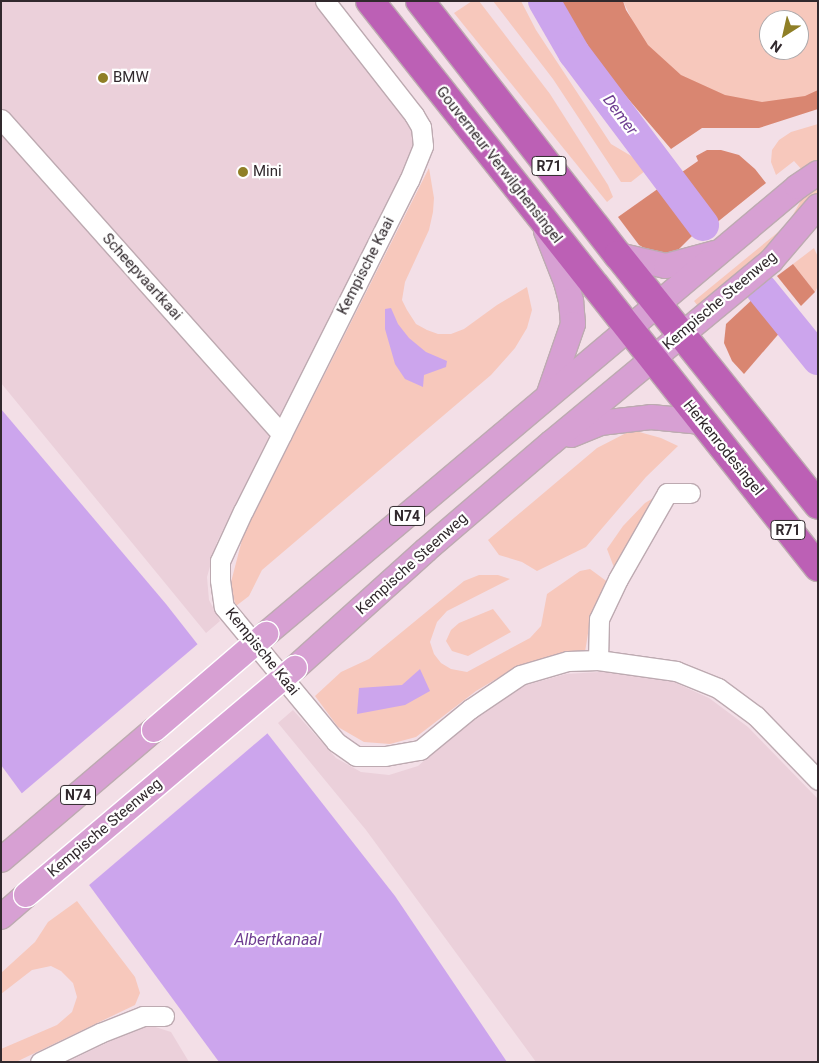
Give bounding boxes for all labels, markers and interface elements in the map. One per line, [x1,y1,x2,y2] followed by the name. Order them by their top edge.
[759,10,809,60] north arrow
[767,37,785,56] text: N
[113,69,149,87] place label: BMW
[97,72,109,84] marker: BMW
[432,83,566,247] street label: Gouverneur Verwilghensingel
[599,91,641,139] water label: Demer
[530,154,568,178] road number: R71
[253,163,282,181] place label: Mini
[237,166,249,178] marker: Mini
[334,214,398,318] street label: Kempische Kaai
[98,230,186,324] street label: Scheepvaartkaai
[659,248,781,354] street label: Kempische Steenweg
[679,397,767,499] street label: Herkenrodesingel
[388,504,426,528] road number: N74
[353,509,471,619] street label: Kempische Steenweg
[769,518,807,542] road number: R71
[221,605,303,699] street label: Kempische Kaai
[44,775,166,881] street label: Kempische Steenweg
[59,784,97,806] road number: N74
[234,930,322,950] water label: Albertkanaal

